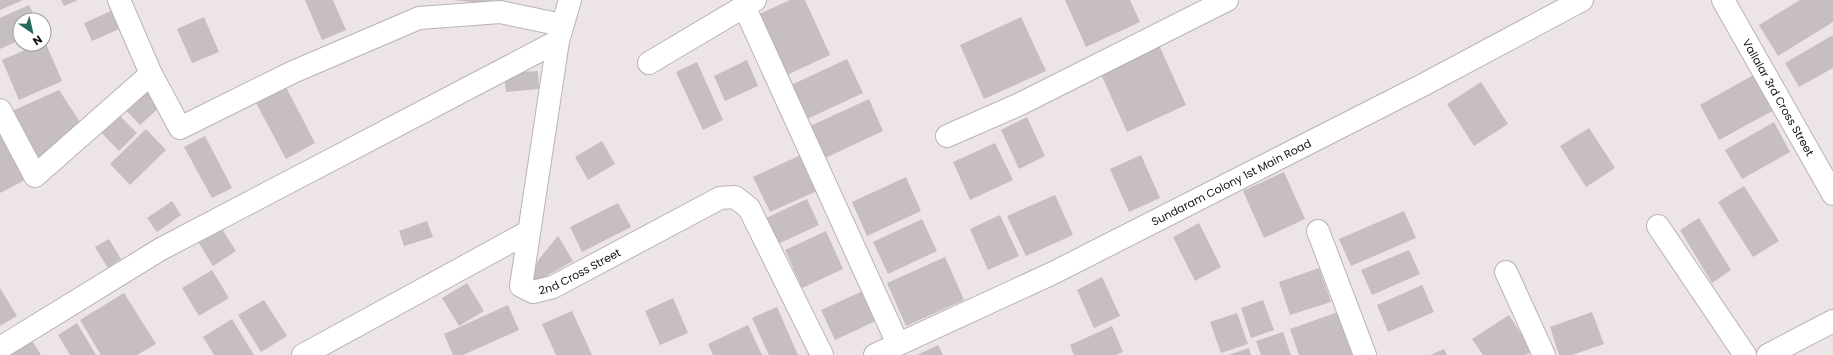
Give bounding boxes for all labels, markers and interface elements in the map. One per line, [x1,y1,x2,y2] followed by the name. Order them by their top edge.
[12,12,52,52] north arrow
[30,31,45,49] text: N
[1739,36,1818,159] street label: Vallalar 3rd Cross Street
[1149,135,1314,230] street label: Sundaram Colony 1st Main Road
[537,244,623,298] street label: 2nd Cross Street

